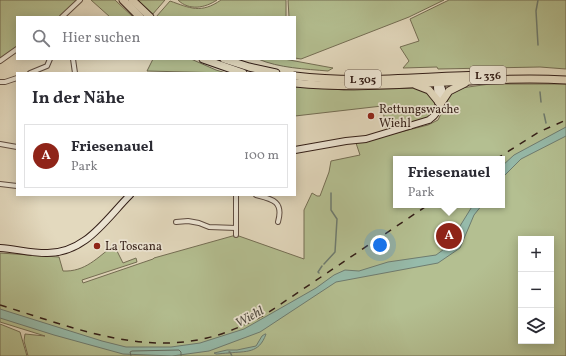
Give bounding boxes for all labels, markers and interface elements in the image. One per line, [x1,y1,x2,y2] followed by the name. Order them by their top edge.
[16,16,296,60] search box
[30,27,52,49] icon: search
[62,28,140,49] text: Hier suchen
[470,66,506,84] road number: L 336
[345,70,381,88] road number: L 305
[32,87,125,110] text: In der Nähe
[379,102,459,132] place label: Rettungswache Wiehl
[366,111,376,121] marker: Rettungswache Wiehl
[71,137,154,158] text: Friesenauel
[41,147,51,165] text: A
[244,147,279,165] text: 100 m
[393,156,505,208] popup
[71,158,98,176] text: Park
[408,163,490,184] text: Friesenauel
[408,184,434,202] text: Park
[436,221,462,251] pin: A
[370,235,390,255] your location
[518,236,554,344] map controls
[518,236,554,272] button: +
[105,239,162,255] place label: La Toscana
[92,241,102,251] marker: La Toscana
[518,272,554,308] button: −
[233,302,268,333] water label: Wiehl
[518,308,554,344] button: layers

